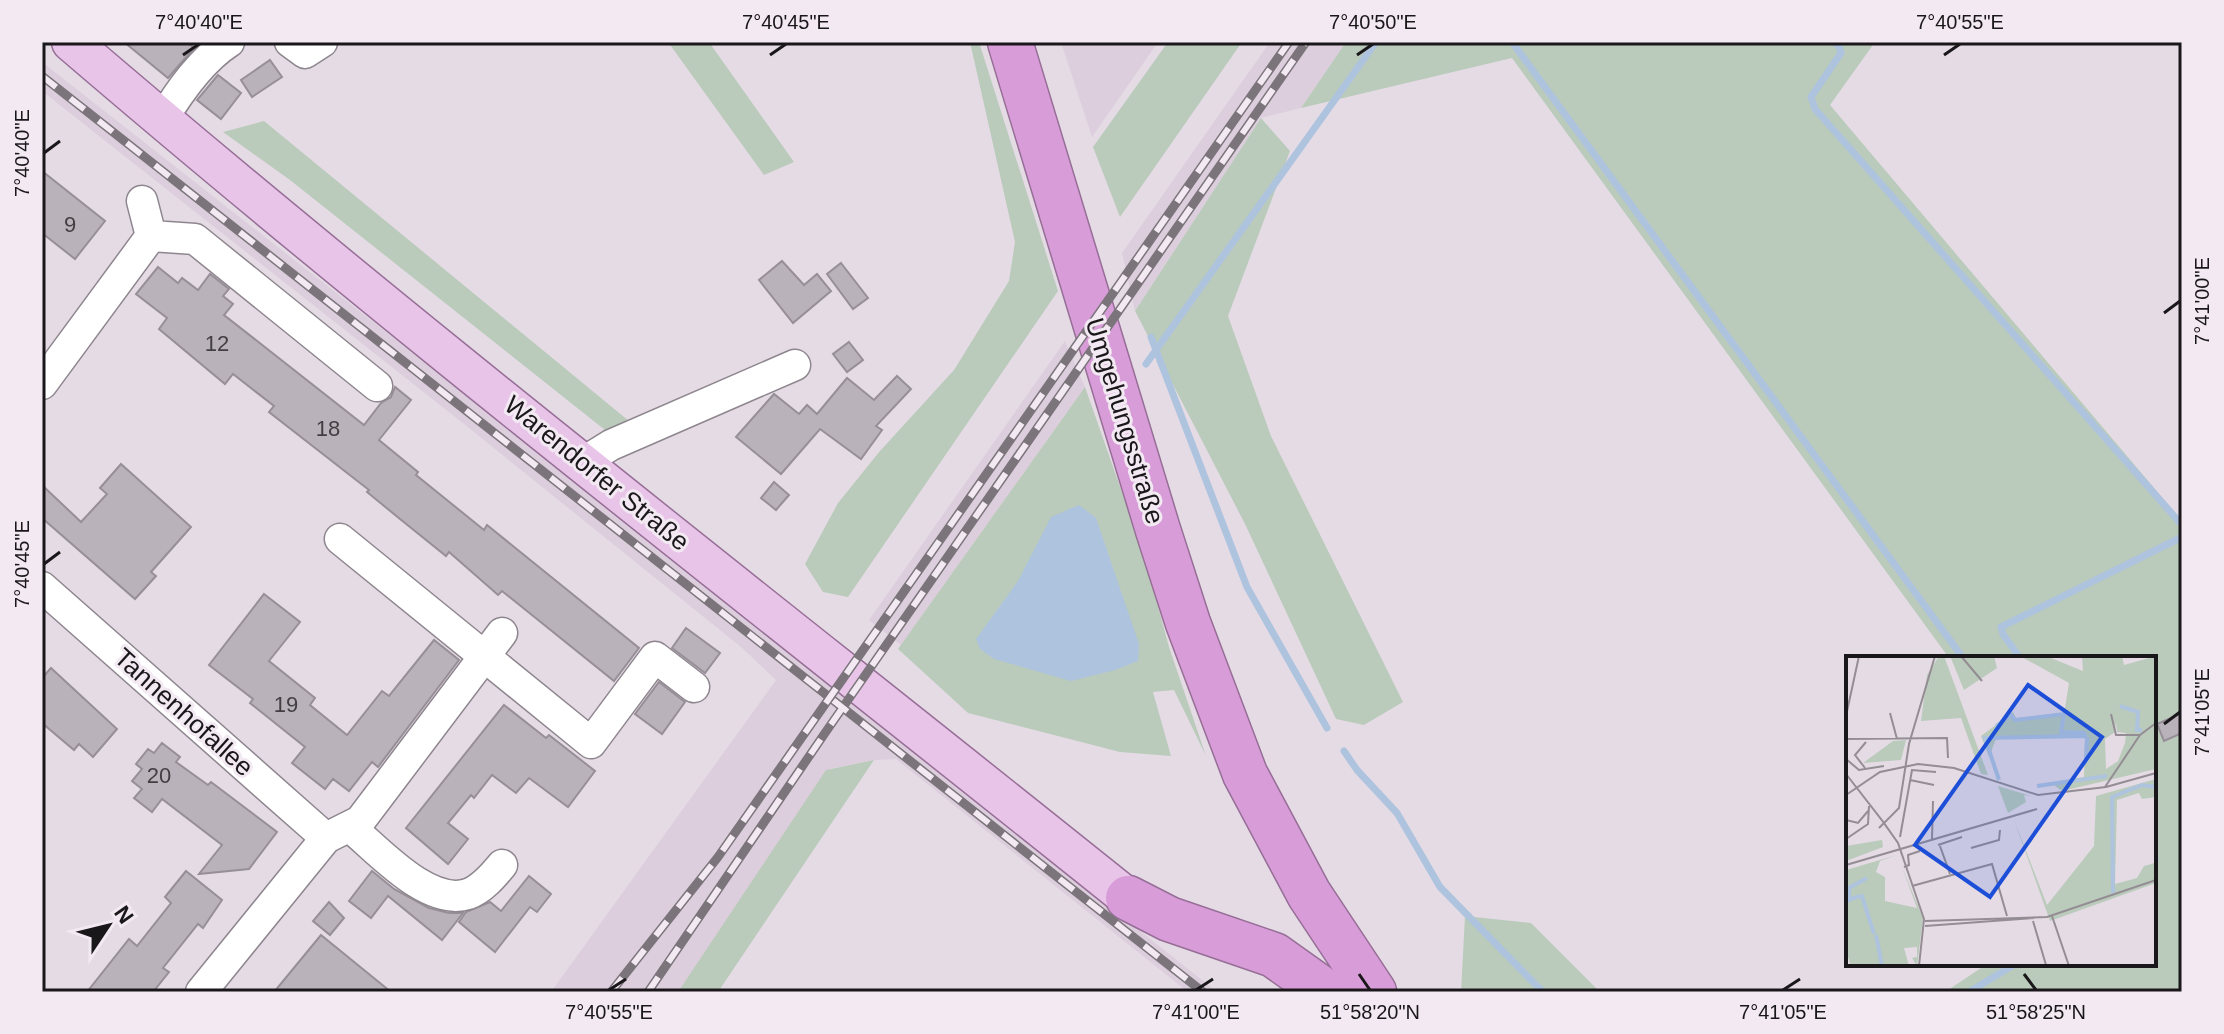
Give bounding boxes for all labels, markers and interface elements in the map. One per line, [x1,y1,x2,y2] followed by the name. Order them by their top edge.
[155,11,243,33] text: 7°40'40"E
[742,11,830,33] text: 7°40'45"E
[1329,11,1417,33] text: 7°40'50"E
[1916,11,2004,33] text: 7°40'55"E
[11,109,33,197] text: 7°40'40"E
[64,212,76,237] house number: 9
[2191,257,2213,345] text: 7°41'00"E
[1079,314,1171,528] street label: Umgehungsstraße
[205,331,229,356] house number: 12
[499,389,695,557] street label: Warendorfer Straße
[316,416,340,441] house number: 18
[11,520,33,608] text: 7°40'45"E
[108,642,260,782] street label: Tannenhofallee
[1846,656,2156,966] inset map
[2191,668,2213,756] text: 7°41'05"E
[274,692,298,717] house number: 19
[147,763,171,788] house number: 20
[68,886,148,966] north arrow
[109,901,139,928] text: N
[565,1001,653,1023] text: 7°40'55"E
[1152,1001,1240,1023] text: 7°41'00"E
[1320,1001,1420,1023] text: 51°58'20"N
[1739,1001,1827,1023] text: 7°41'05"E
[1986,1001,2086,1023] text: 51°58'25"N

